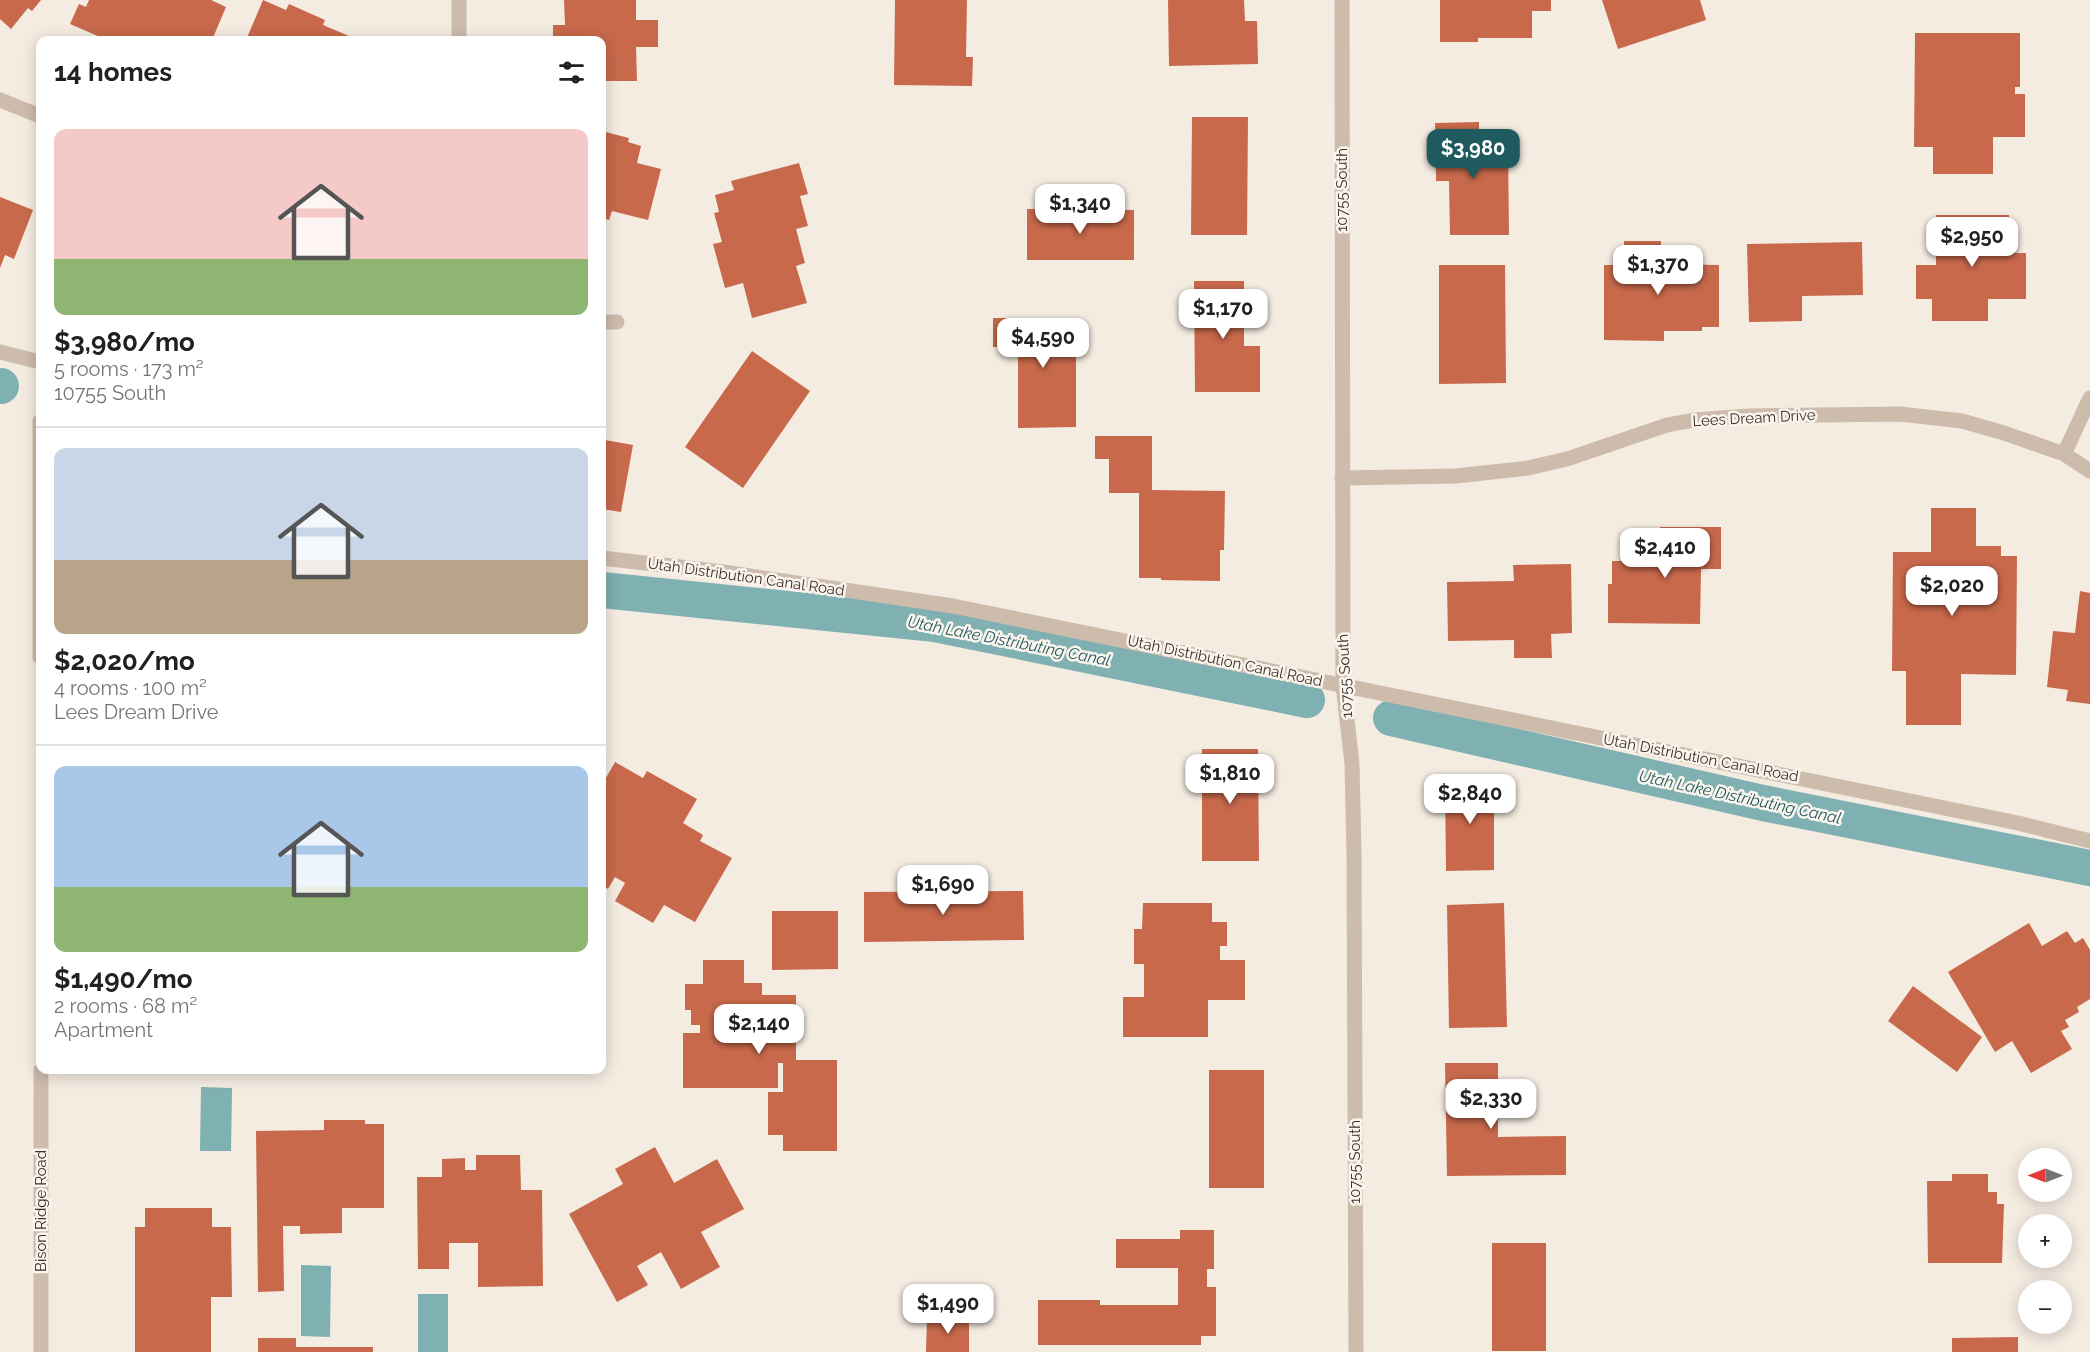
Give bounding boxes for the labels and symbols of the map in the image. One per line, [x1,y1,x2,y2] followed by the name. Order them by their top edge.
[1424,129,1522,180] pin: $3,980
[1333,148,1351,232] street label: 10755 South
[1031,184,1129,235] pin: $1,340
[1923,217,2021,268] pin: $2,950
[1609,245,1707,296] pin: $1,370
[1174,289,1272,340] pin: $1,170
[994,318,1092,369] pin: $4,590
[1692,406,1816,430] street label: Lees Dream Drive
[1616,528,1714,579] pin: $2,410
[646,554,846,600] street label: Utah Distribution Canal Road
[1903,566,2001,617] pin: $2,020
[906,612,1112,670] water label: Utah Lake Distributing Canal
[1126,632,1324,690] street label: Utah Distribution Canal Road
[1334,634,1356,718] street label: 10755 South
[1602,730,1800,786] street label: Utah Distribution Canal Road
[1181,754,1279,805] pin: $1,810
[1637,766,1843,828] water label: Utah Lake Distributing Canal
[1421,774,1519,825] pin: $2,840
[894,865,992,916] pin: $1,690
[710,1004,808,1055] pin: $2,140
[1442,1079,1540,1130] pin: $2,330
[1346,1120,1364,1204] street label: 10755 South
[2018,1148,2072,1202] north arrow
[32,1150,50,1272] street label: Bison Ridge Road
[899,1284,997,1335] pin: $1,490

